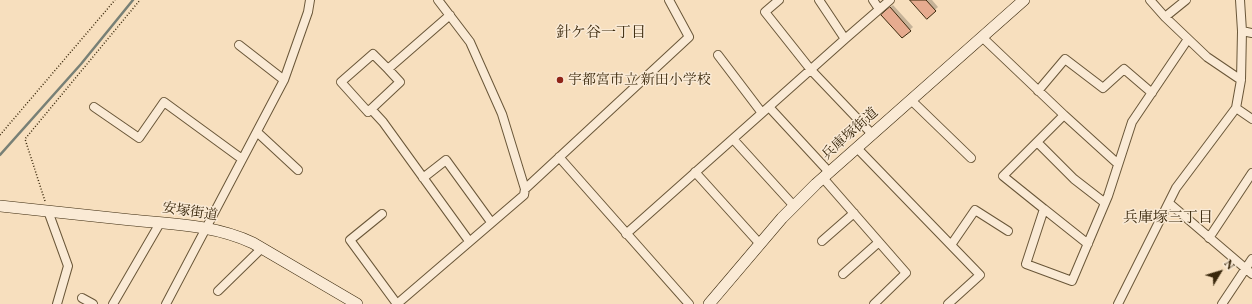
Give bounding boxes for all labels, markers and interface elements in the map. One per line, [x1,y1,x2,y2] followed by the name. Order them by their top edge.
[556,24,646,42] district label: 針ケ谷一丁目
[568,72,711,88] place label: 宇都宮市立 新田小学校
[555,75,565,85] marker: 宇都宮市立 新田小学校
[818,104,882,164] street label: 兵庫塚街道
[161,200,219,224] street label: 安塚街道
[1123,209,1213,227] district label: 兵庫塚三丁目
[1200,252,1240,292] north arrow
[1221,257,1238,272] text: N

